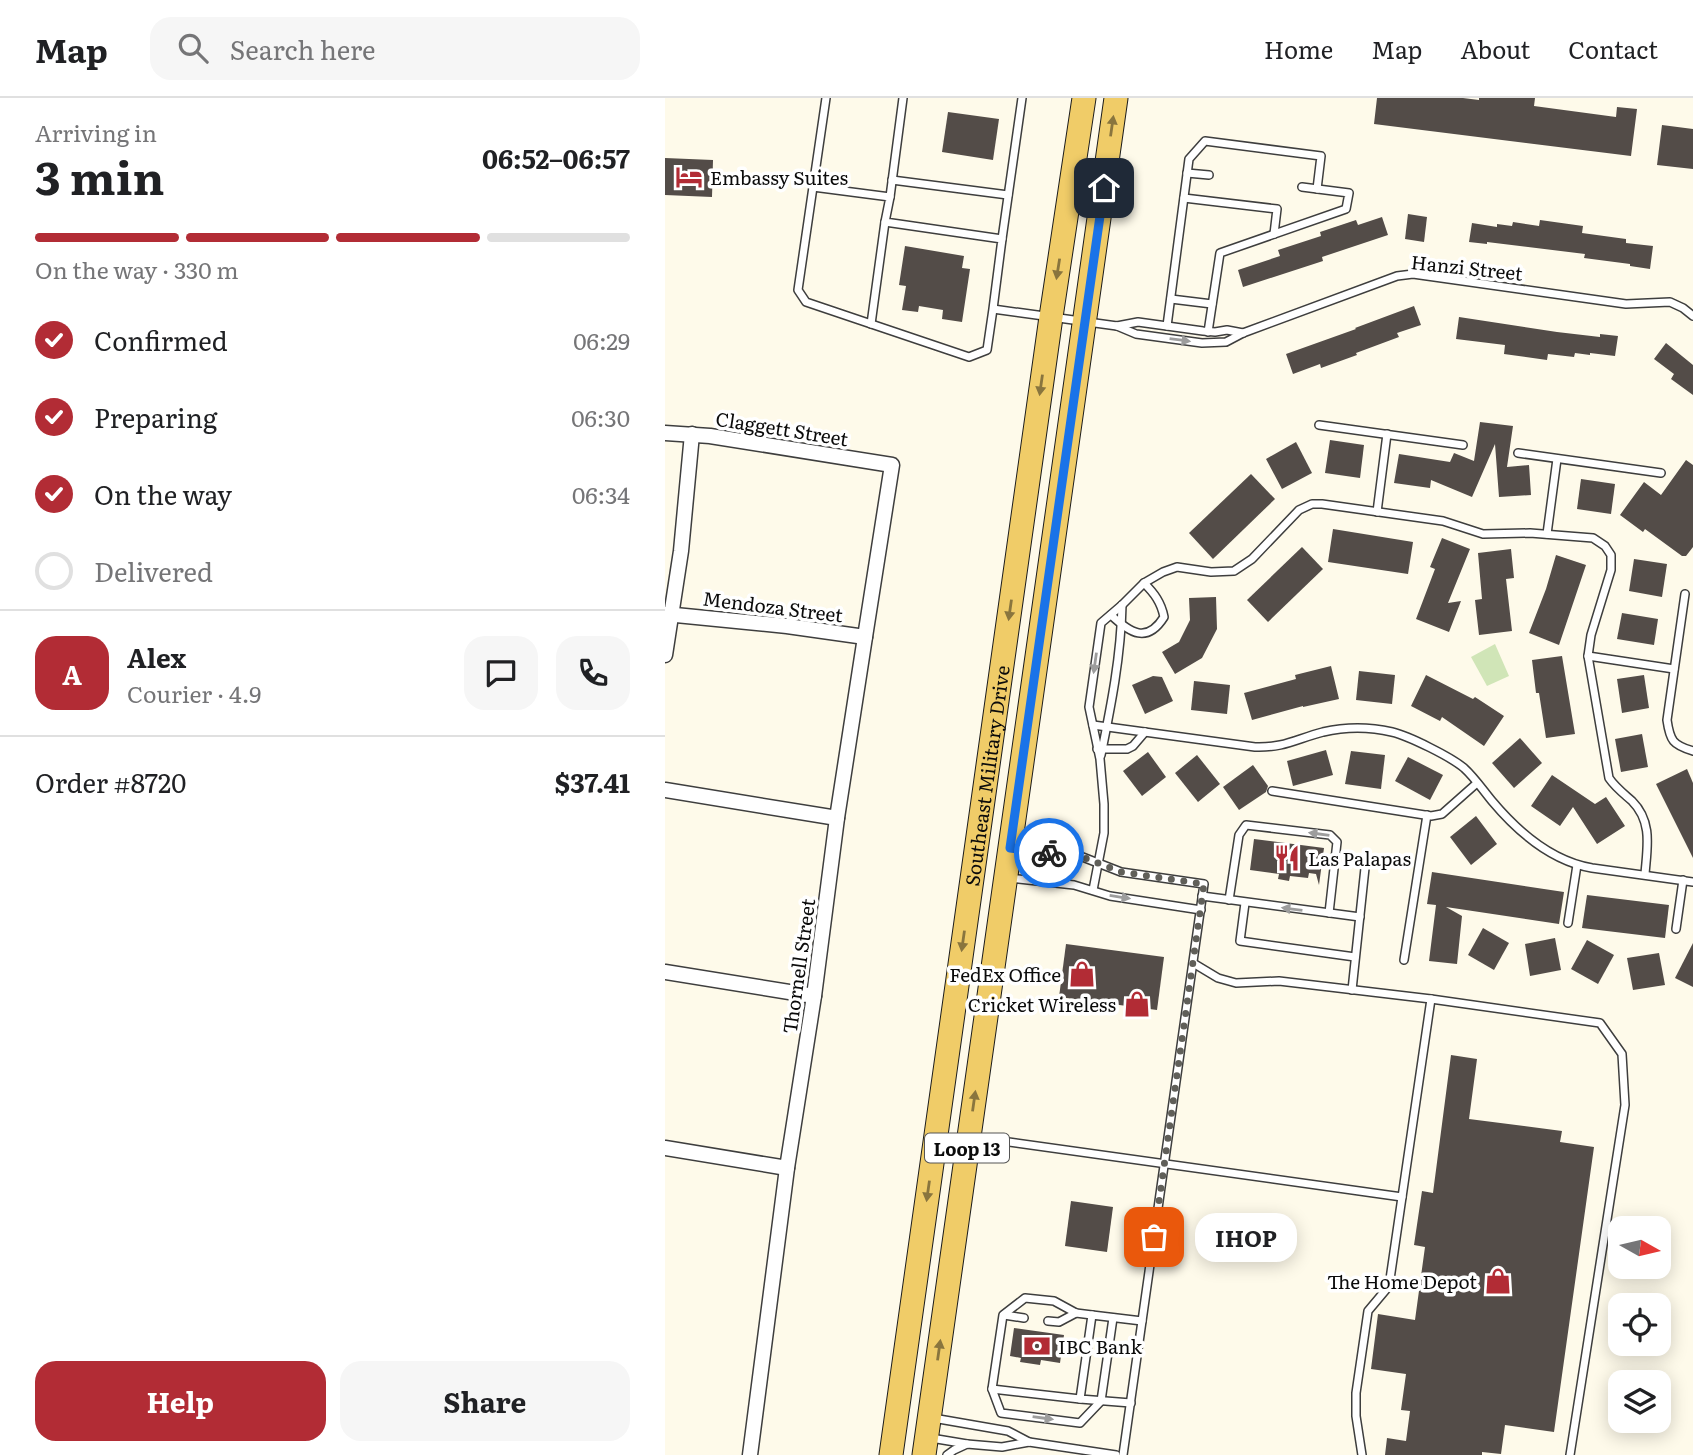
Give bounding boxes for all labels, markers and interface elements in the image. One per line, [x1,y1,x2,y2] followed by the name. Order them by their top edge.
[150,17,640,80] search box
[35,24,108,73] text: Map
[174,29,212,67] icon: search
[230,29,376,68] text: Search here
[1264,31,1333,66] text: Home
[1371,31,1422,66] text: Map
[1460,31,1530,66] text: About
[1568,31,1658,66] text: Contact
[35,115,157,149] text: Arriving in
[1107,115,1118,137] one-way arrow
[482,138,630,177] text: 06:52–06:57
[35,141,165,209] text: 3 min
[1074,158,1134,218] pin
[674,162,704,192] hotel icon: Embassy Suites
[710,163,848,191] place label: Embassy Suites
[1085,169,1123,207] icon: home
[1410,247,1525,287] street label: Hanzi Street
[35,252,238,286] text: On the way · 330 m
[1052,258,1063,280] one-way arrow
[94,320,228,359] text: Confirmed
[35,321,73,359] icon: check
[573,323,630,357] text: 06:29
[1169,335,1191,346] one-way arrow
[1035,374,1046,396] one-way arrow
[94,397,217,436] text: Preparing
[35,398,73,436] icon: check
[571,400,630,434] text: 06:30
[714,404,850,452] street label: Claggett Street
[94,474,232,513] text: On the way
[35,475,73,513] icon: check
[572,477,630,511] text: 06:34
[94,551,213,590] text: Delivered
[701,584,845,629] street label: Mendoza Street
[1004,599,1015,621] one-way arrow
[464,636,538,710] button: chat
[556,636,630,710] button: phone
[127,637,186,676] text: Alex
[1090,652,1101,674] one-way arrow
[62,654,82,693] text: A
[957,663,1016,888] street label: Southeast Military Drive
[127,676,261,710] text: Courier · 4.9
[35,762,186,801] text: Order #8720
[555,762,630,801] text: $37.41
[1014,818,1084,888] courier
[1308,828,1330,839] one-way arrow
[1030,834,1068,872] icon: bike
[1272,843,1302,873] restaurant icon: Las Palapas
[1308,844,1411,872] place label: Las Palapas
[1110,892,1132,903] one-way arrow
[775,896,821,1035] street label: Thornell Street
[1281,903,1303,914] one-way arrow
[957,930,968,952] one-way arrow
[1067,959,1097,989] shop icon: FedEx Office
[949,960,1061,988] place label: FedEx Office
[1122,989,1152,1019] shop icon: Cricket Wireless
[968,990,1116,1018] place label: Cricket Wireless
[969,1090,980,1112] one-way arrow
[925,1134,1009,1162] road number: Loop 13
[922,1180,933,1202] one-way arrow
[1124,1207,1184,1267] pin
[1196,1212,1297,1262] callout: IHOP
[1608,1216,1671,1279] north arrow
[1608,1216,1671,1433] map controls
[1135,1218,1173,1256] icon: bag
[1215,1220,1277,1254] text: IHOP
[1483,1266,1513,1296] shop icon: The Home Depot
[1327,1267,1477,1295] place label: The Home Depot
[1608,1293,1671,1356] button: locate
[1022,1331,1052,1361] bank icon: IBC Bank
[1058,1332,1143,1360] place label: IBC Bank
[934,1339,945,1361] one-way arrow
[35,1361,326,1441] button: Help
[340,1361,630,1441] button: Share
[1608,1370,1671,1433] button: layers
[1032,1413,1054,1424] one-way arrow

